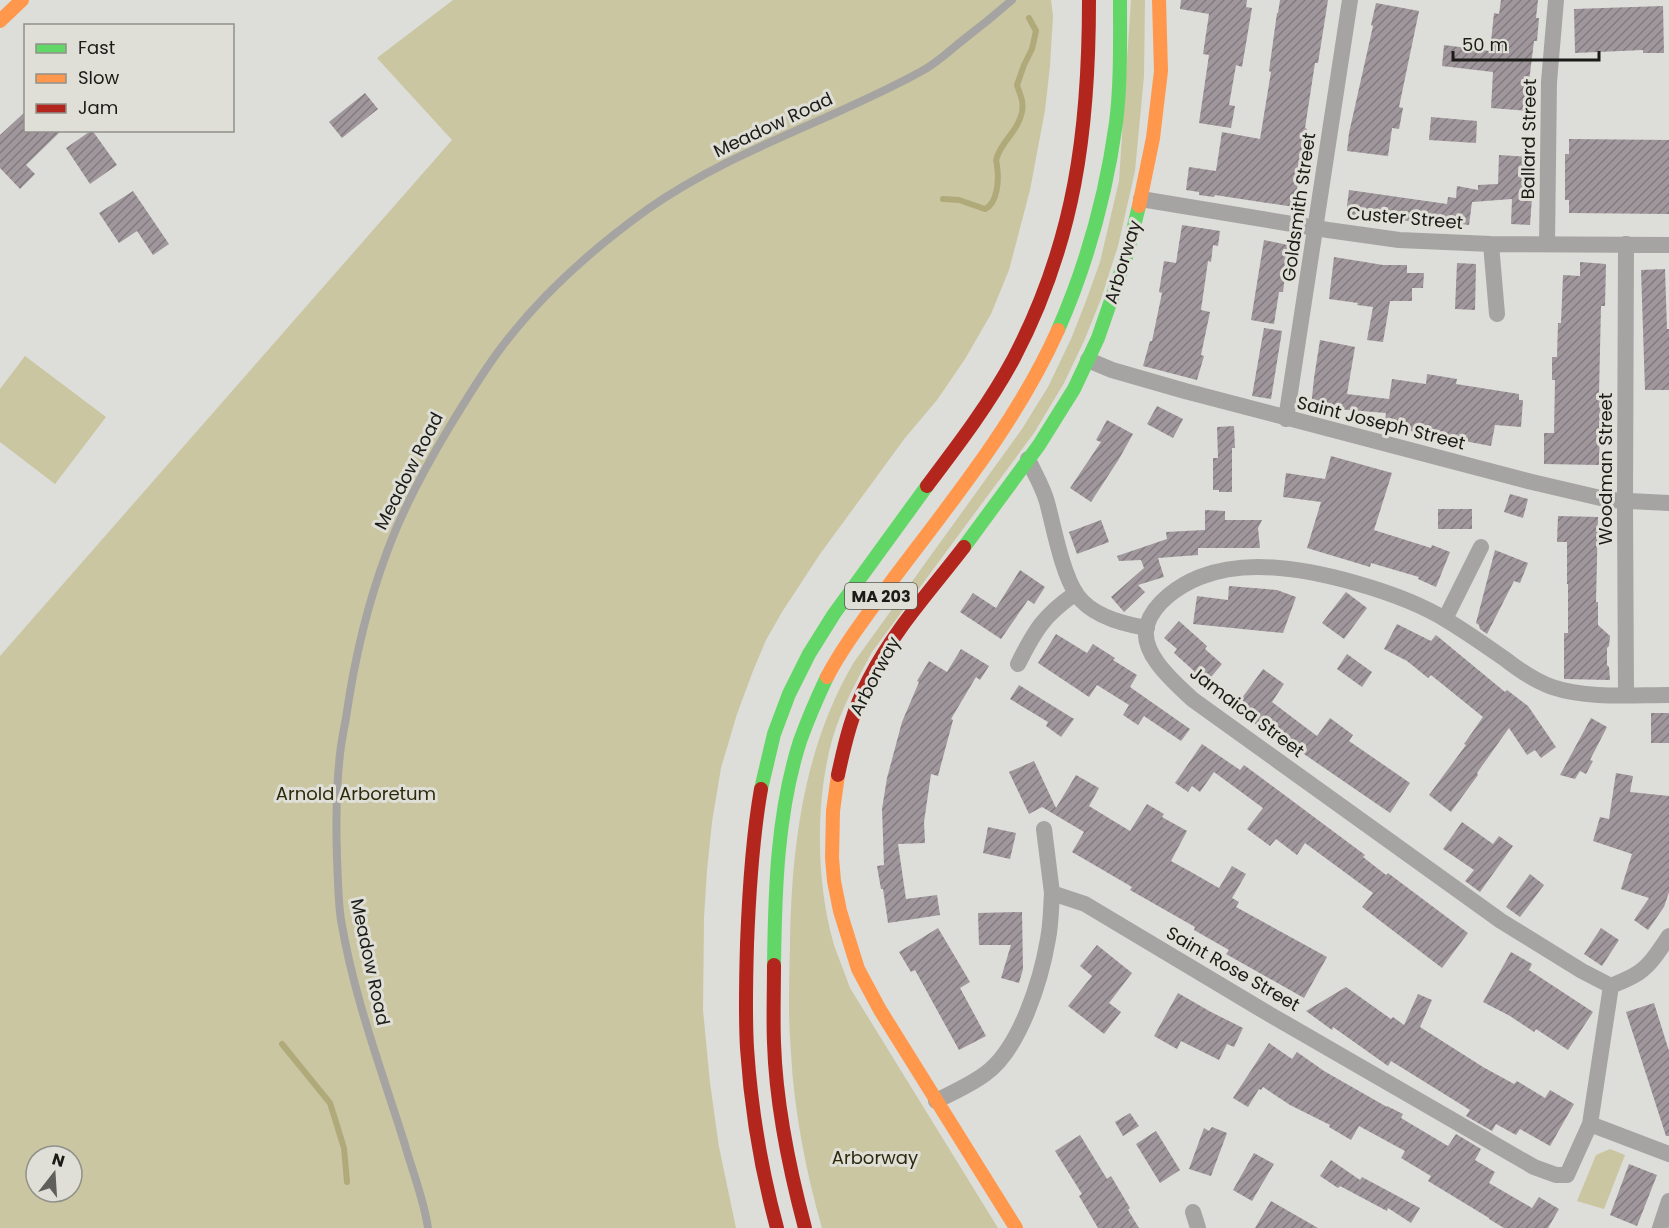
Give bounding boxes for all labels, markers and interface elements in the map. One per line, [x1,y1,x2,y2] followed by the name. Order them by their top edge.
[24,24,234,132] legend
[1453,24,1598,62] scale bar
[1462,32,1508,57] text: 50 m
[78,35,115,60] text: Fast
[78,65,120,90] text: Slow
[1515,78,1542,200] street label: Ballard Street
[709,86,836,163] street label: Meadow Road
[78,95,118,120] text: Jam
[1276,131,1321,283] street label: Goldsmith Street
[1346,200,1464,235] street label: Custer Street
[1098,217,1147,307] street label: Arborway
[1294,389,1468,456] street label: Saint Joseph Street
[1593,393,1618,545] street label: Woodman Street
[368,408,449,534] street label: Meadow Road
[845,583,917,609] road number: MA 203
[843,632,906,720] street label: Arborway
[1185,660,1310,763] street label: Jamaica Street
[276,781,436,806] park label: Arnold Arboretum
[345,896,396,1028] street label: Meadow Road
[1162,920,1305,1017] street label: Saint Rose Street
[24,1144,84,1204] north arrow
[832,1145,918,1170] park label: Arborway
[49,1147,67,1173] text: N

